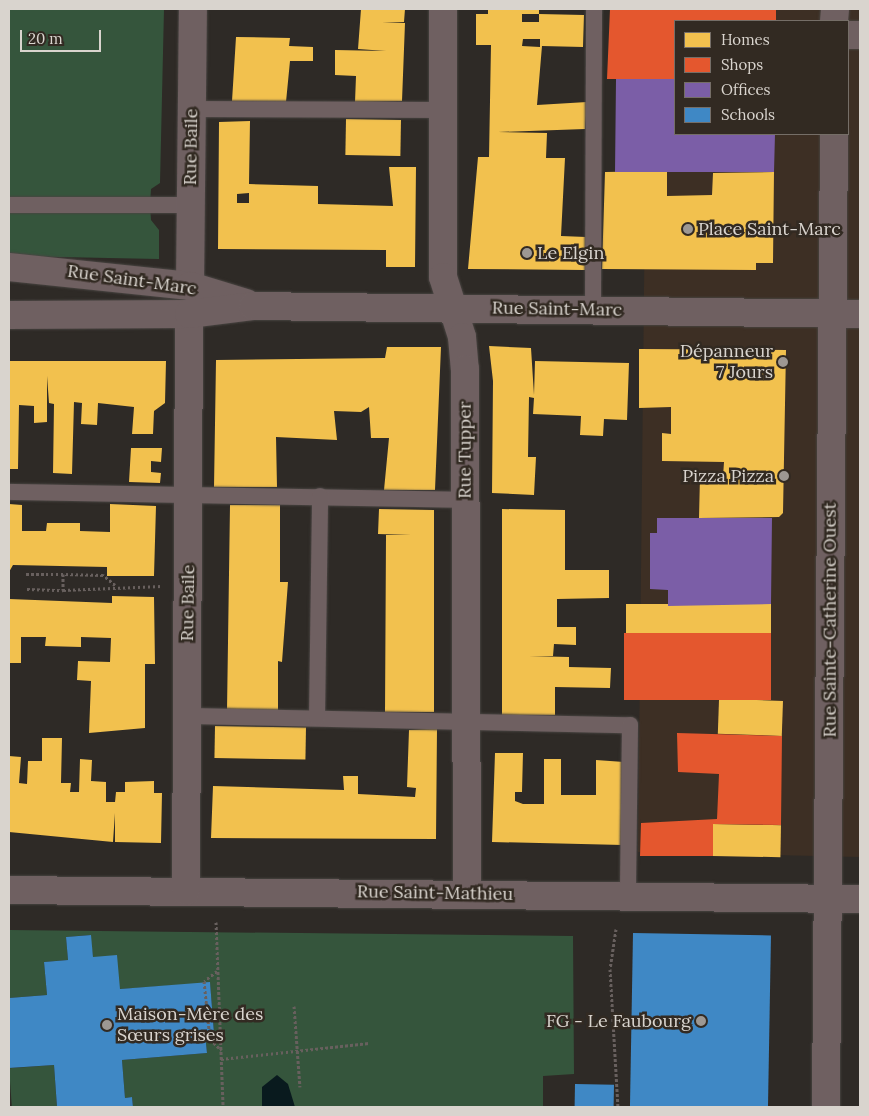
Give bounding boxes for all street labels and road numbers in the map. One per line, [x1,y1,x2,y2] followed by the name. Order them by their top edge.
[180,108,202,186] street label: Rue Baile
[66,260,198,300] street label: Rue Saint-Marc
[492,297,622,321] street label: Rue Saint-Marc
[454,401,476,499] street label: Rue Tupper
[819,503,841,737] street label: Rue Sainte-Catherine Ouest
[177,564,199,642] street label: Rue Baile
[357,881,513,905] street label: Rue Saint-Mathieu

